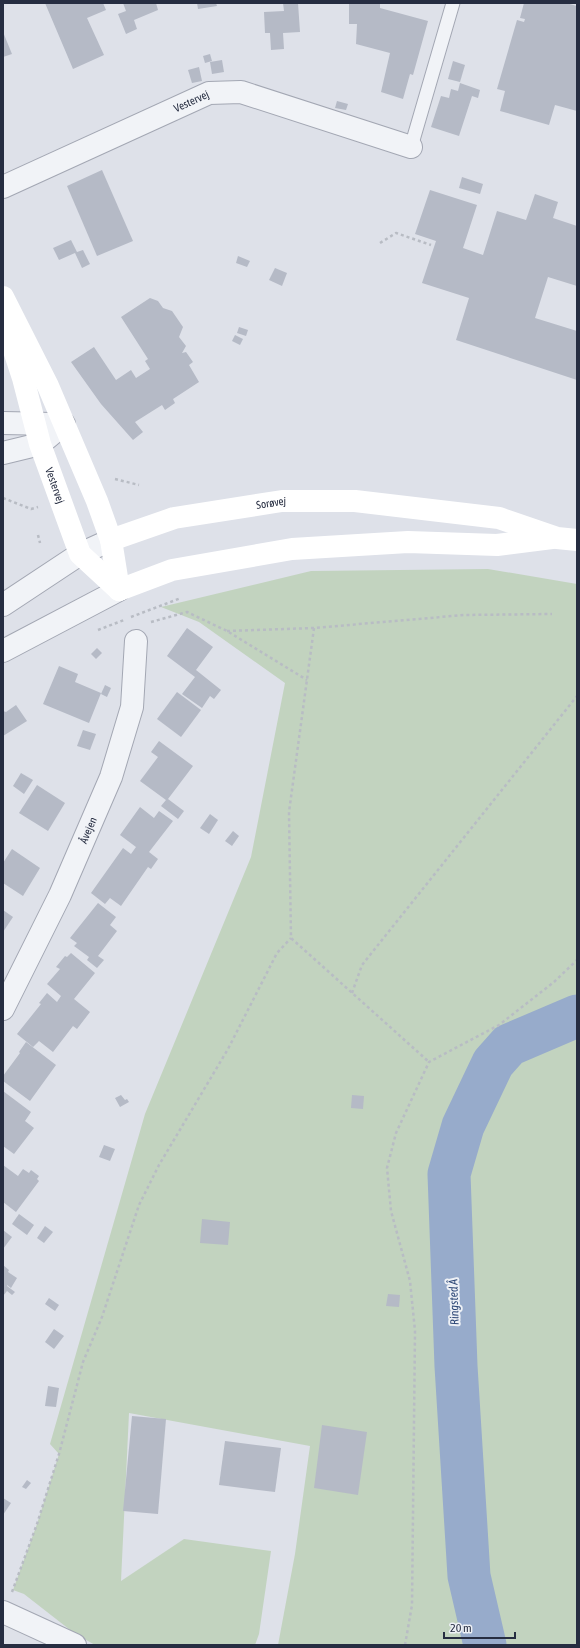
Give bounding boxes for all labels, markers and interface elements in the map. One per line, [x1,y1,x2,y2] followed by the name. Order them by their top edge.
[172,88,211,114] street label: Vestervej
[43,466,67,505] street label: Vestervej
[255,495,286,511] street label: Sorøvej
[76,815,99,845] street label: Åvejen
[446,1279,462,1325] water label: Ringsted Å
[444,1614,515,1640] scale bar
[450,1621,472,1635] text: 20 m

